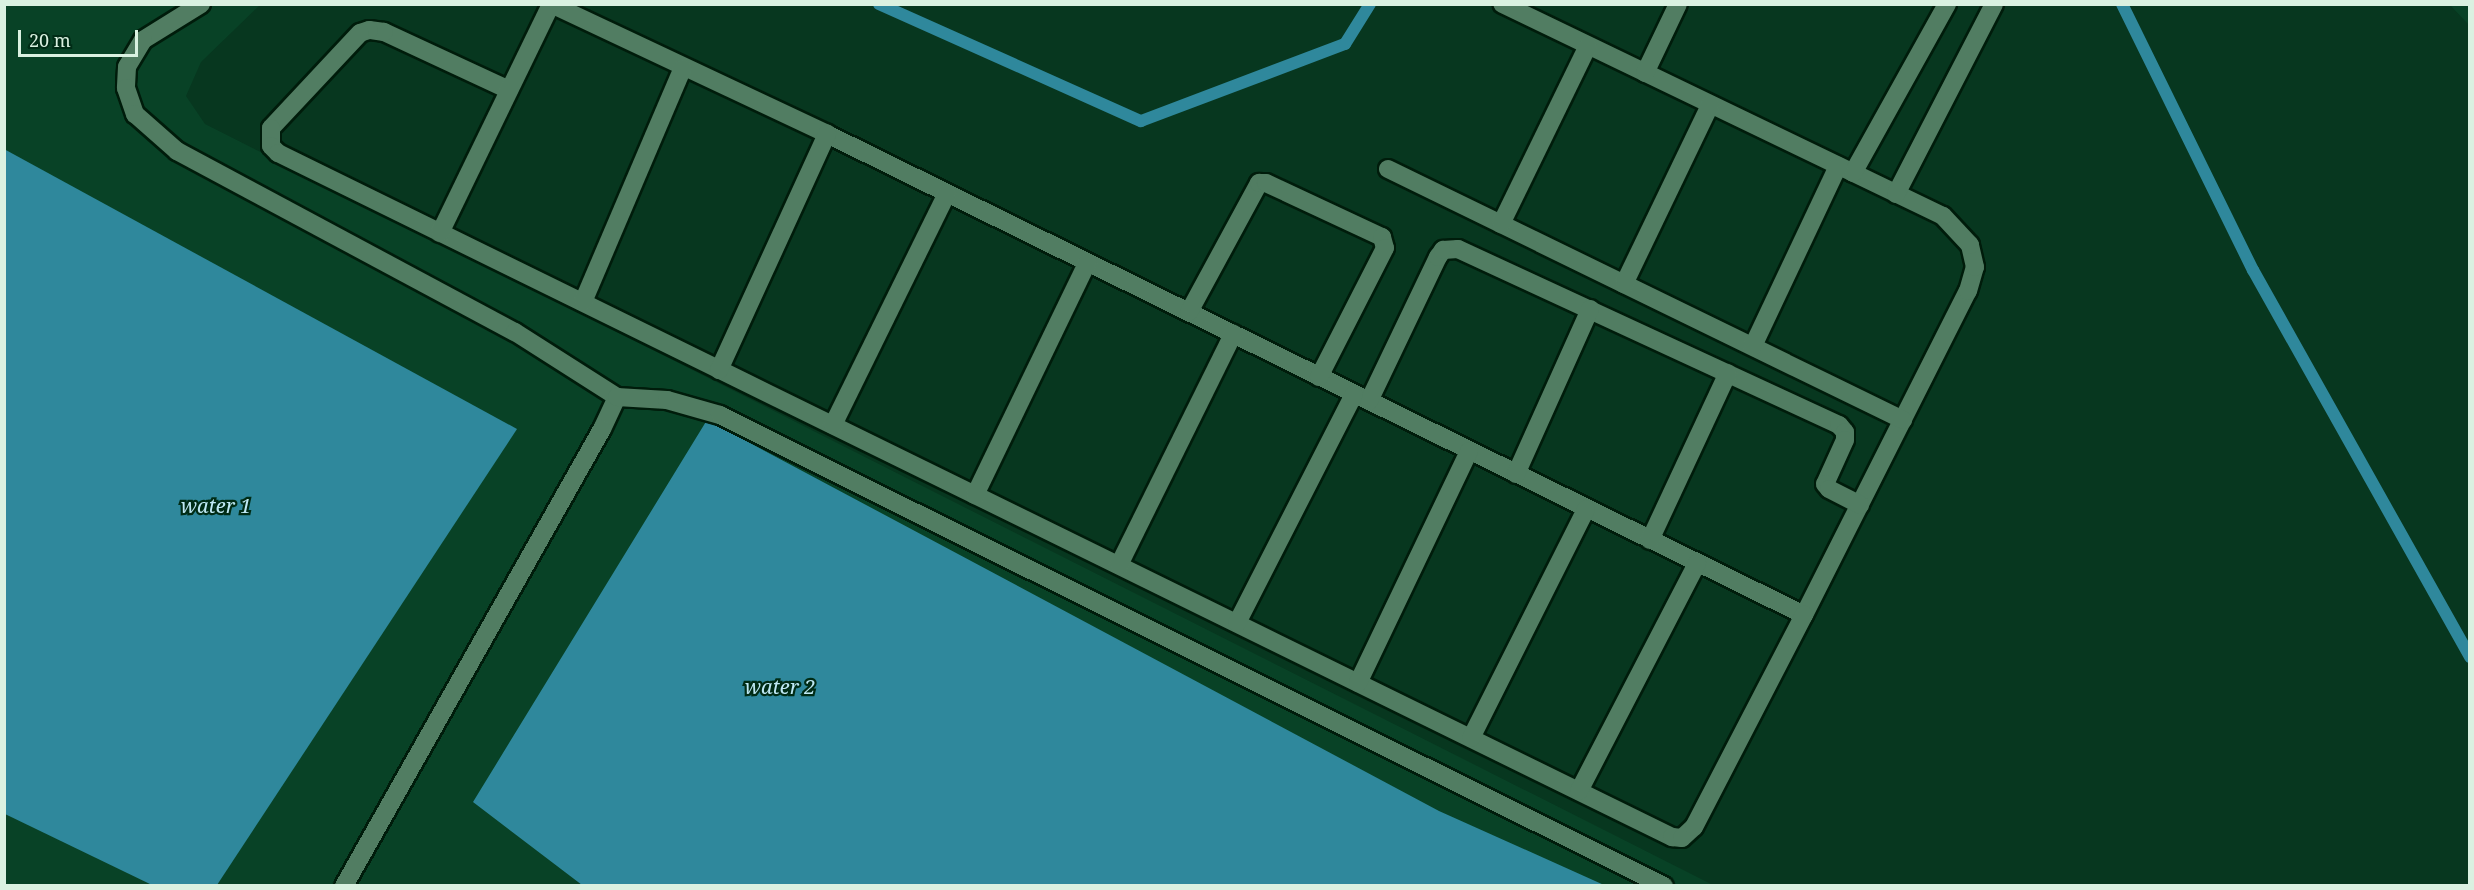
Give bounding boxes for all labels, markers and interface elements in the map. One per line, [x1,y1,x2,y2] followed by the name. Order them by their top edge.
[21,18,141,56] scale bar
[29,28,71,52] text: 20 m
[181,493,251,517] water label: water 1
[745,674,815,698] water label: water 2

